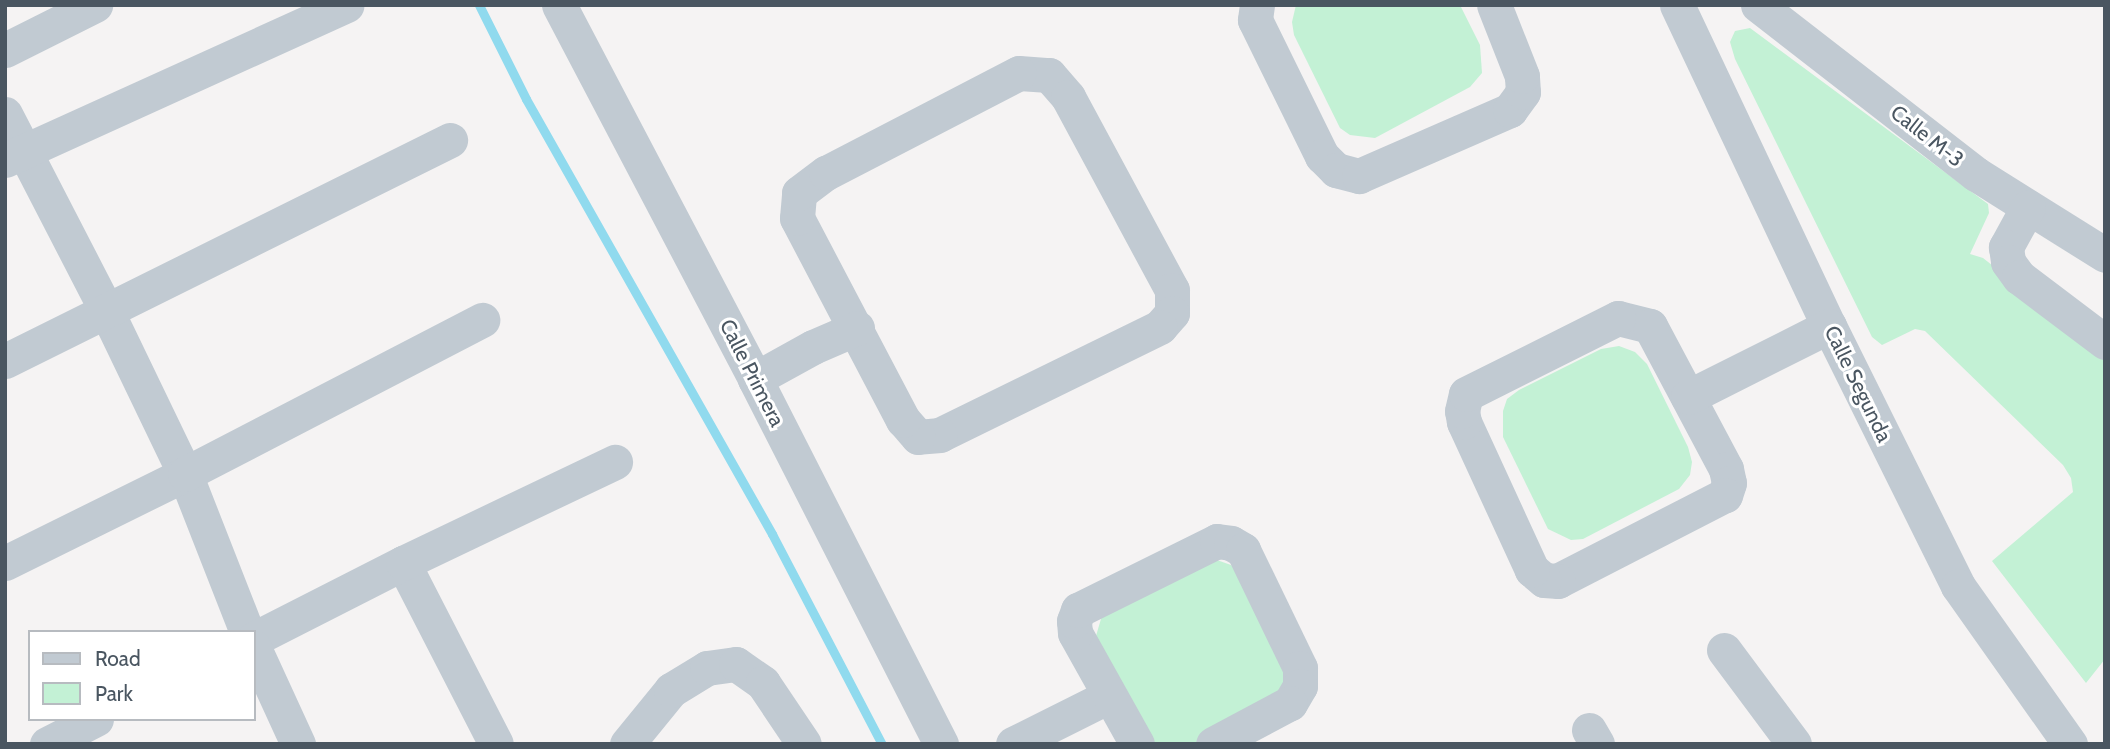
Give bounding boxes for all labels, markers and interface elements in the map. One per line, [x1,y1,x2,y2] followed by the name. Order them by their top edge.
[1886,100,1968,172] street label: Calle M-3
[714,315,790,431] street label: Calle Primera
[1819,322,1897,446] street label: Calle Segunda
[28,630,256,721] legend
[95,646,141,671] text: Road
[95,681,133,706] text: Park

